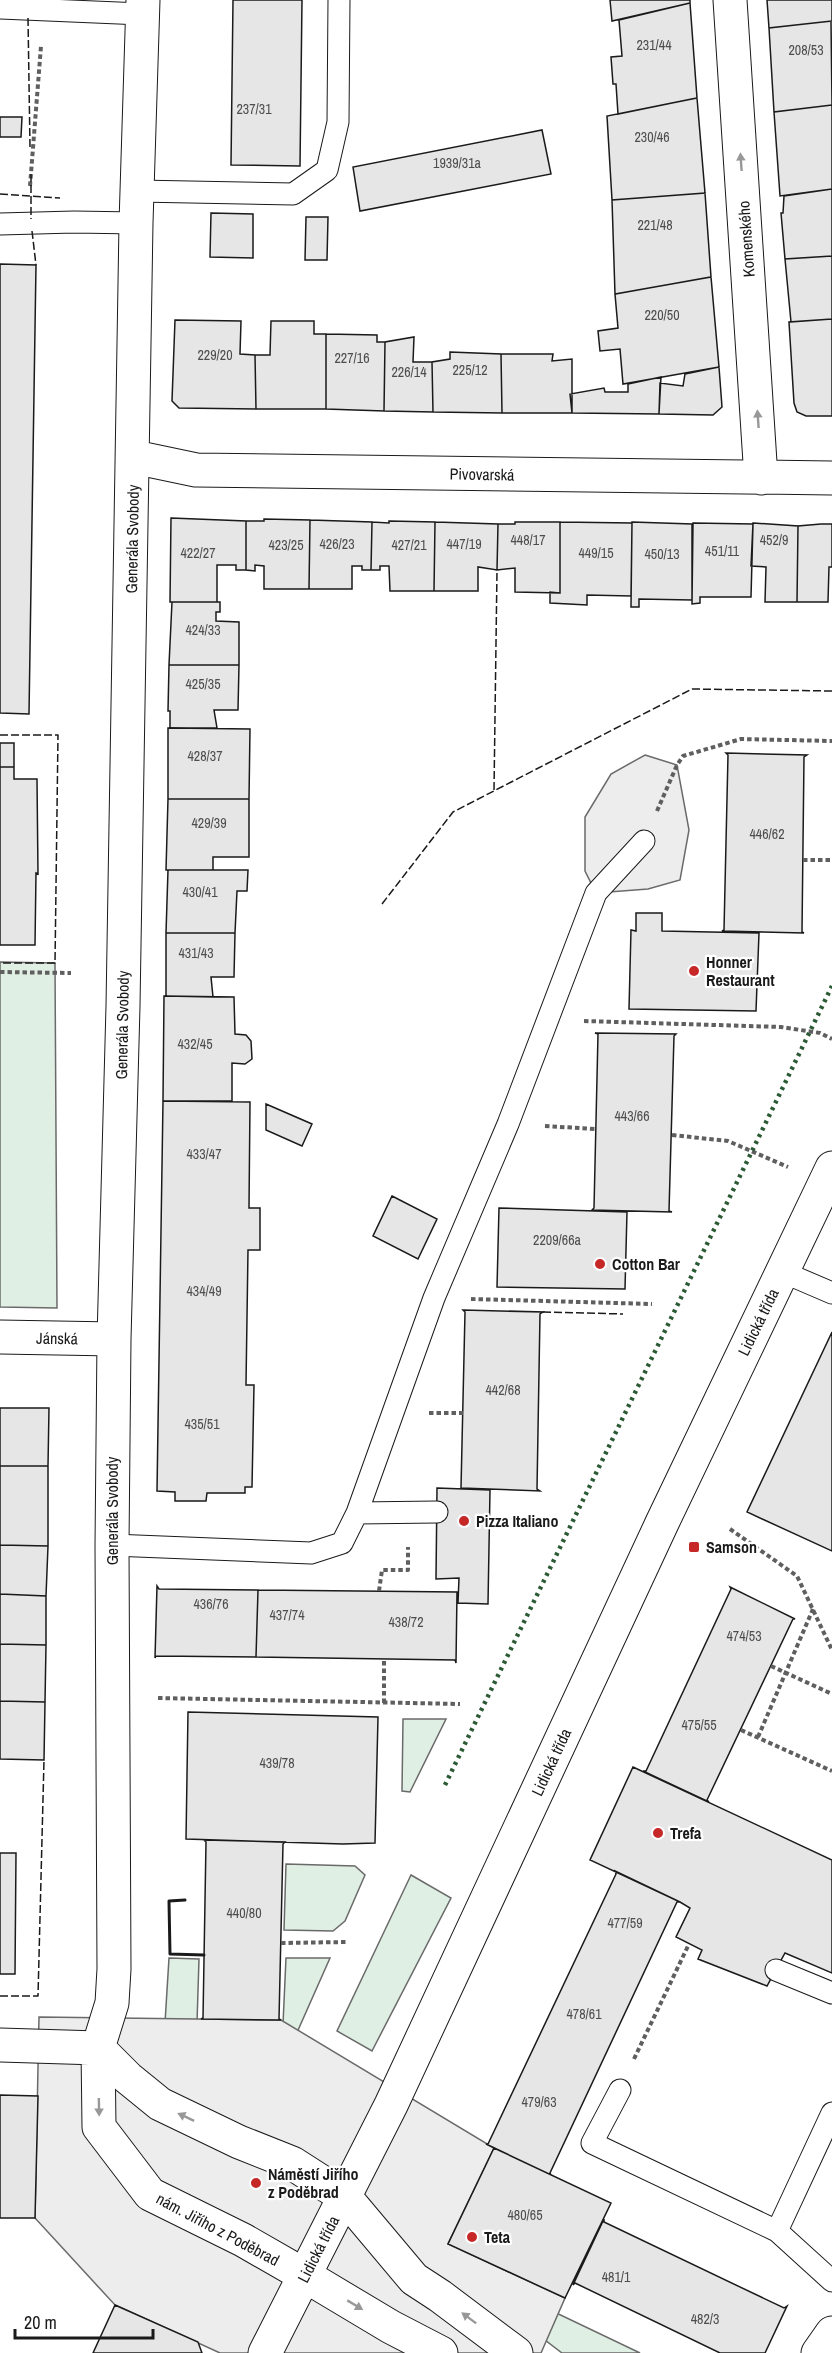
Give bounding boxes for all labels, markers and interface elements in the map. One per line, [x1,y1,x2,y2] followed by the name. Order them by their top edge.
[636,36,672,54] house number: 231/44
[788,41,824,59] house number: 208/53
[236,100,272,118] house number: 237/31
[634,128,670,146] house number: 230/46
[736,152,746,171] one-way arrow
[433,154,482,172] house number: 1939/31a
[732,200,760,278] street label: Komenského
[637,216,673,234] house number: 221/48
[644,306,680,324] house number: 220/50
[197,346,233,364] house number: 229/20
[334,349,370,367] house number: 227/16
[452,361,488,379] house number: 225/12
[391,363,427,381] house number: 226/14
[753,410,762,429] one-way arrow
[449,462,515,486] street label: Pivovarská
[120,484,144,594] street label: Generála Svobody
[510,531,546,549] house number: 448/17
[760,531,788,549] house number: 452/9
[319,535,355,553] house number: 426/23
[446,535,482,553] house number: 447/19
[268,536,304,554] house number: 423/25
[391,536,427,554] house number: 427/21
[705,542,740,560] house number: 451/11
[180,544,216,562] house number: 422/27
[578,544,614,562] house number: 449/15
[644,545,680,563] house number: 450/13
[185,621,221,639] house number: 424/33
[185,675,221,693] house number: 425/35
[187,747,223,765] house number: 428/37
[191,814,227,832] house number: 429/39
[749,825,785,843] house number: 446/62
[182,883,218,901] house number: 430/41
[178,944,214,962] house number: 431/43
[706,951,775,991] place label: Honner Restaurant
[687,964,701,978] marker: Honner Restaurant
[110,970,134,1080] street label: Generála Svobody
[177,1035,213,1053] house number: 432/45
[614,1107,650,1125] house number: 443/66
[186,1145,222,1163] house number: 433/47
[533,1231,582,1249] house number: 2209/66a
[612,1253,681,1275] place label: Cotton Bar
[593,1257,607,1271] marker: Cotton Bar
[186,1282,222,1300] house number: 434/49
[732,1284,784,1359] street label: Lidická třída
[36,1327,79,1349] street label: Jánská
[485,1381,521,1399] house number: 442/68
[184,1415,220,1433] house number: 435/51
[101,1456,123,1565] street label: Generála Svobody
[476,1510,558,1532] place label: Pizza Italiano
[457,1514,471,1528] marker: Pizza Italiano
[706,1536,757,1558] place label: Samson
[687,1540,701,1554] marker: Samson
[193,1595,229,1613] house number: 436/76
[269,1606,305,1624] house number: 437/74
[388,1613,424,1631] house number: 438/72
[726,1627,762,1645] house number: 474/53
[681,1716,717,1734] house number: 475/55
[526,1724,577,1799] street label: Lidická třída
[259,1754,295,1772] house number: 439/78
[670,1822,702,1844] place label: Trefa
[651,1826,665,1840] marker: Trefa
[226,1904,262,1922] house number: 440/80
[607,1914,643,1932] house number: 477/59
[566,2005,602,2023] house number: 478/61
[521,2093,557,2111] house number: 479/63
[94,2097,104,2116] one-way arrow
[178,2112,195,2121] one-way arrow
[268,2163,358,2203] place label: Náměstí Jiřího z Poděbrad
[249,2176,263,2190] marker: Náměstí Jiřího z Poděbrad
[153,2187,283,2271] street label: nám. Jiřího z Poděbrad
[507,2206,543,2224] house number: 480/65
[292,2211,345,2286] street label: Lidická třída
[484,2226,511,2248] place label: Teta
[465,2230,479,2244] marker: Teta
[602,2268,631,2286] house number: 481/1
[347,2300,363,2311] one-way arrow
[15,2302,153,2340] scale bar
[24,2310,57,2335] text: 20 m
[691,2310,719,2328] house number: 482/3
[461,2312,477,2324] one-way arrow

